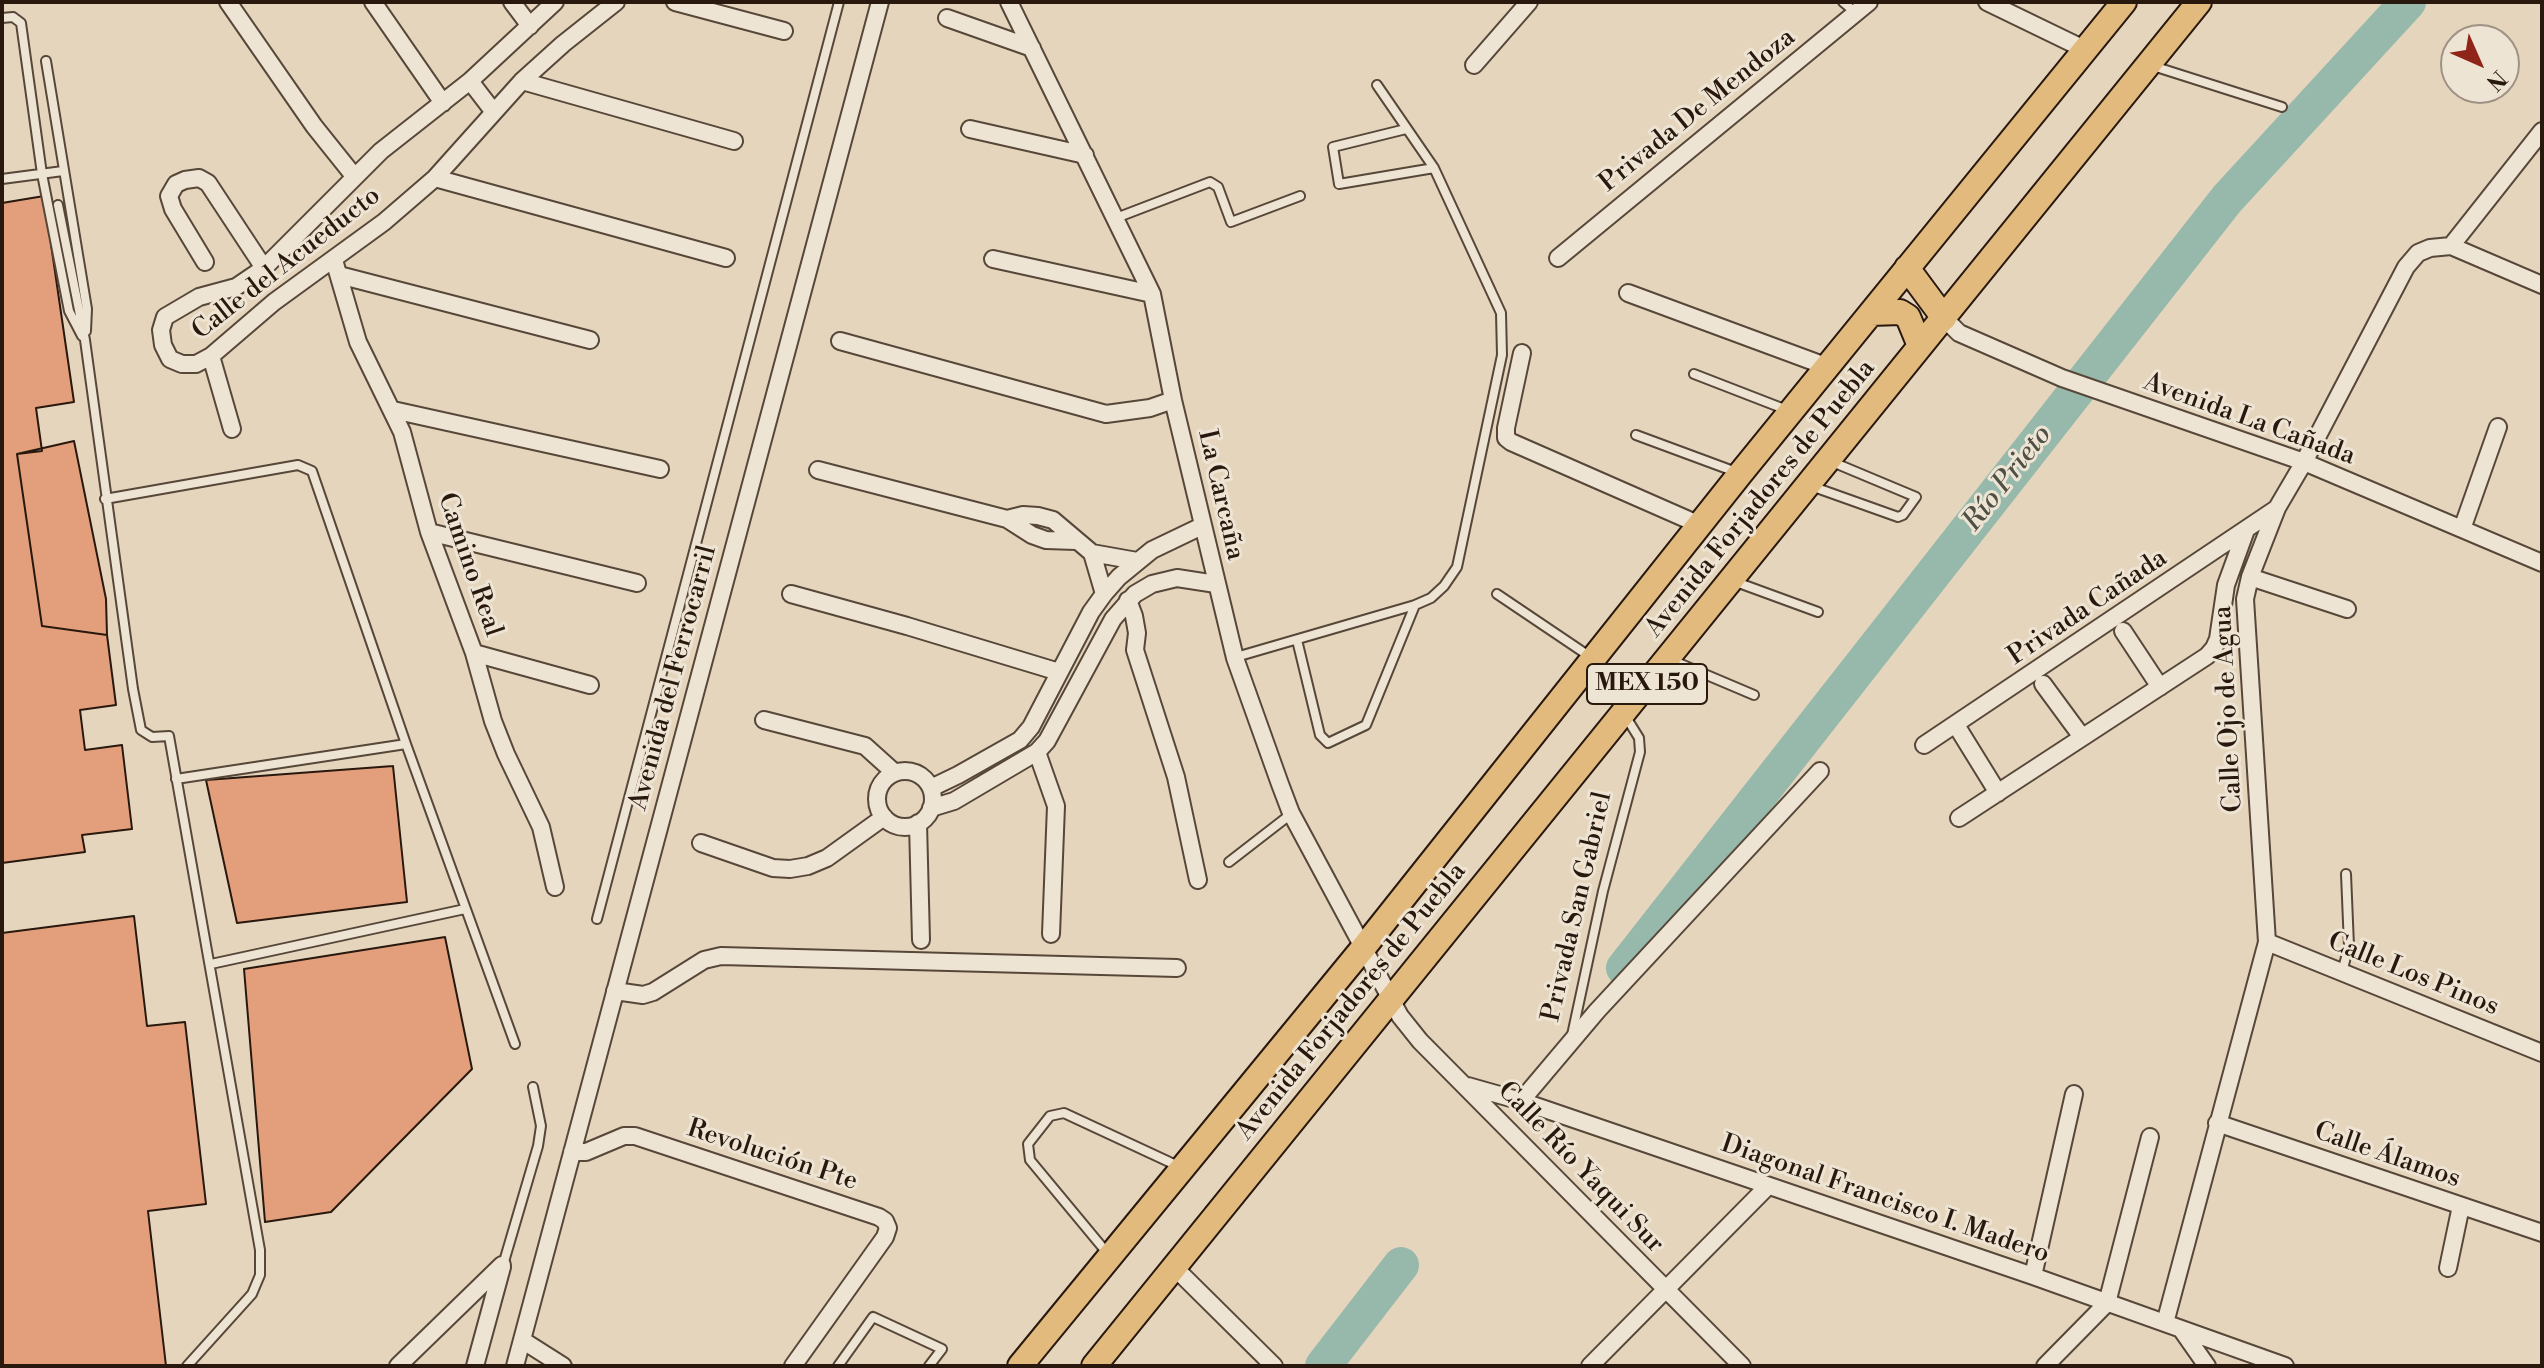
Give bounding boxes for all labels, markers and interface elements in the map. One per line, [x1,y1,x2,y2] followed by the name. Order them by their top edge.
[1594,23,1802,199] street label: Privada De Mendoza
[2440,24,2520,104] north arrow
[2480,64,2512,96] text: N
[187,181,387,347] street label: Calle del Acueducto
[1639,354,1883,644] street label: Avenida Forjadores de Puebla
[2139,367,2359,473] street label: Avenida La Cañada
[1956,420,2060,538] water label: Río Prieto
[1190,427,1250,563] street label: La Carcaña
[430,489,508,641] street label: Camino Real
[624,542,724,814] street label: Avenida del Ferrocarril
[2003,543,2173,673] street label: Privada Cañada
[2208,605,2250,813] street label: Calle Ojo de Agua
[1587,664,1707,704] road number: MEX 150
[1536,789,1620,1025] street label: Privada San Gabriel
[1230,857,1474,1147] street label: Avenida Forjadores de Puebla
[2323,927,2503,1023] street label: Calle Los Pinos
[1490,1076,1670,1260] street label: Calle Río Yaqui Sur
[683,1114,861,1198] street label: Revolución Pte
[2310,1116,2464,1196] street label: Calle Álamos
[1717,1129,2053,1271] street label: Diagonal Francisco I. Madero

